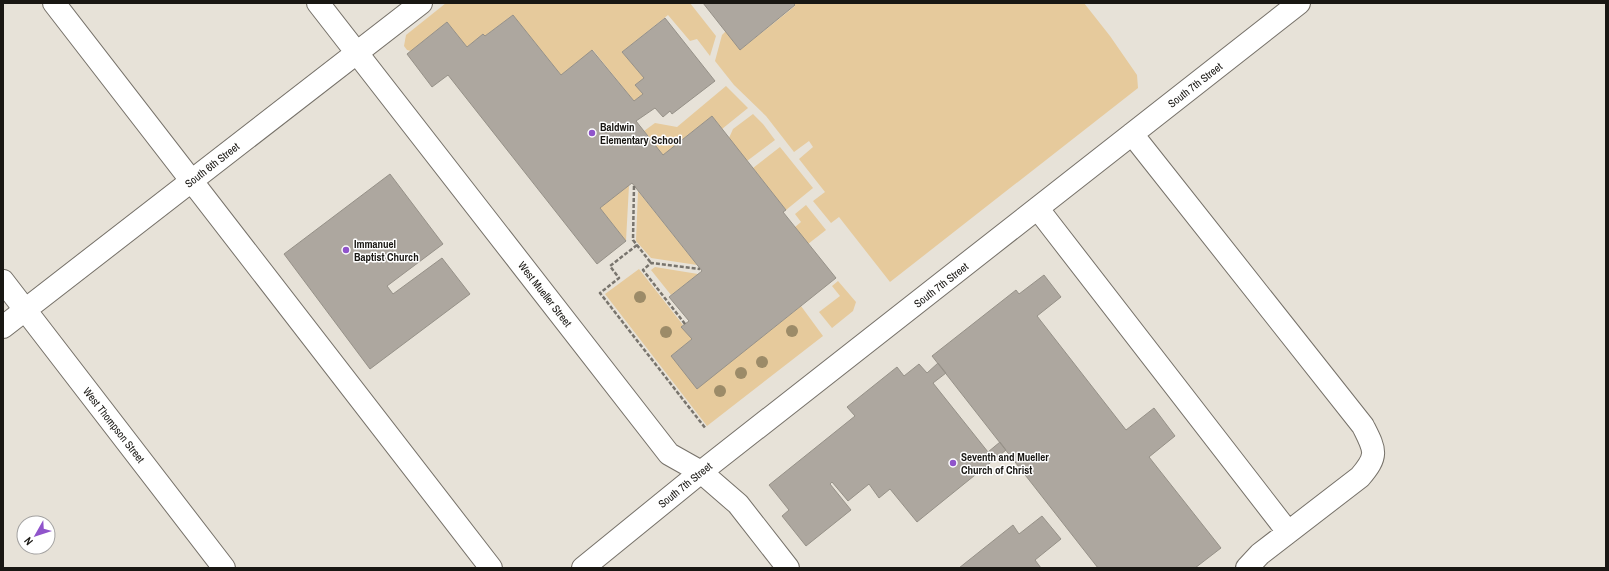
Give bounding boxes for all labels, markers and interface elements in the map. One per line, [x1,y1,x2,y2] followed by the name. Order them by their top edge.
[1165,59,1225,111] street label: South 7th Street
[600,120,681,147] place label: Baldwin Elementary School
[587,128,597,138] marker: Baldwin Elementary School
[182,139,242,191] street label: South 6th Street
[354,237,419,264] place label: Immanuel Baptist Church
[341,245,351,255] marker: Immanuel Baptist Church
[515,259,575,330] street label: West Mueller Street
[911,259,971,311] street label: South 7th Street
[80,384,148,466] street label: West Thompson Street
[961,450,1049,477] place label: Seventh and Mueller Church of Christ
[948,458,958,468] marker: Seventh and Mueller Church of Christ
[655,459,715,511] street label: South 7th Street
[16,515,56,555] north arrow
[21,534,36,548] text: N

